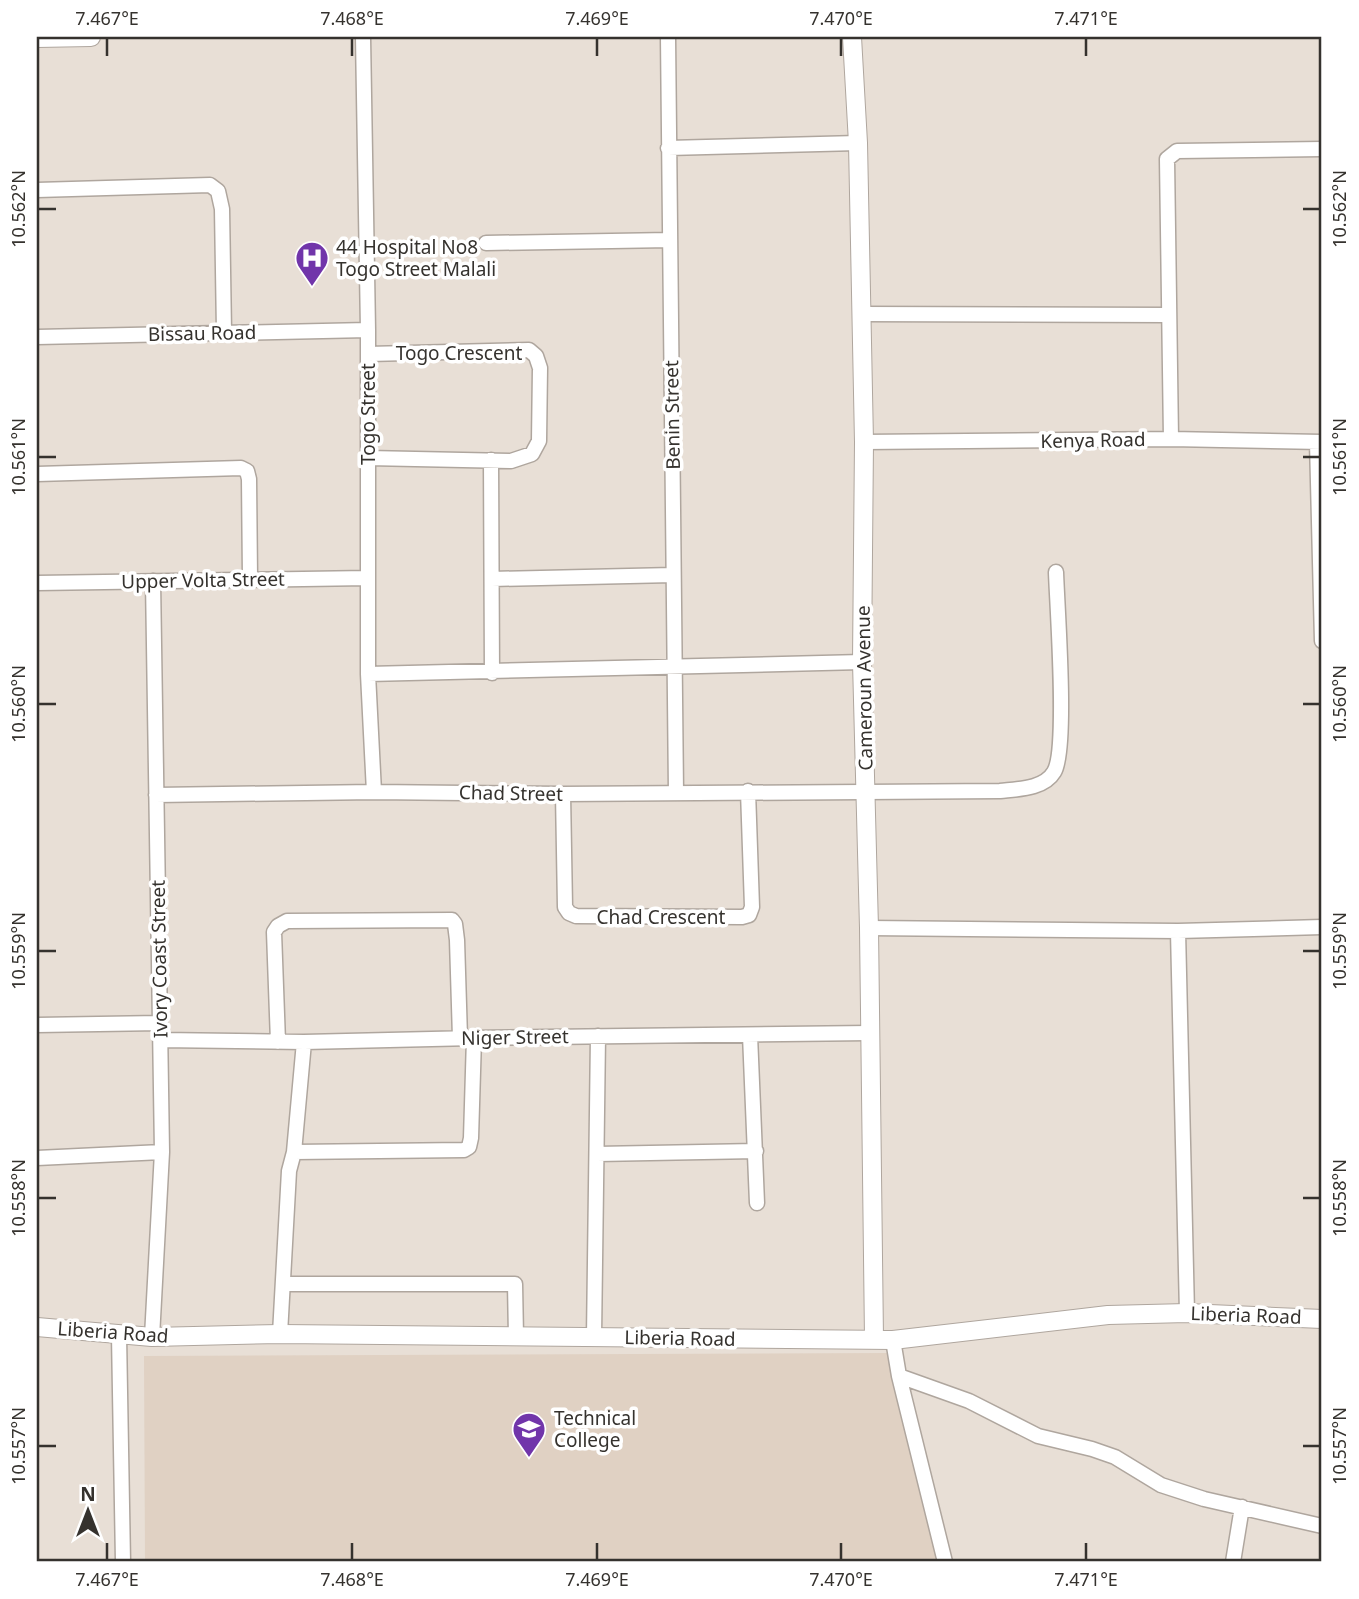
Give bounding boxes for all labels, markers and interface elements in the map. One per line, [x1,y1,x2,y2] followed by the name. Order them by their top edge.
[75,6,139,30] text: 7.467°E
[320,6,384,30] text: 7.468°E
[565,6,629,30] text: 7.469°E
[809,6,873,30] text: 7.470°E
[1054,6,1118,30] text: 7.471°E
[6,170,30,248] text: 10.562°N
[1327,170,1351,248] text: 10.562°N
[336,234,496,282] place label: 44 Hospital No8 Togo Street Malali
[293,239,331,288] hospital icon: 44 Hospital No8 Togo Street Malali
[148,319,256,347] street label: Bissau Road
[396,340,522,366] street label: Togo Crescent
[658,360,686,470] street label: Benin Street
[355,363,381,465] street label: Togo Street
[6,418,30,496] text: 10.561°N
[1327,418,1351,496] text: 10.561°N
[1040,426,1146,454] street label: Kenya Road
[121,566,285,594] street label: Upper Volta Street
[850,605,878,771] street label: Cameroun Avenue
[6,665,30,743] text: 10.560°N
[1327,665,1351,743] text: 10.560°N
[459,779,563,807] street label: Chad Street
[145,880,173,1038] street label: Ivory Coast Street
[597,904,726,930] street label: Chad Crescent
[6,912,30,990] text: 10.559°N
[1327,912,1351,990] text: 10.559°N
[461,1023,569,1051] street label: Niger Street
[6,1159,30,1237] text: 10.558°N
[1327,1159,1351,1237] text: 10.558°N
[1190,1300,1302,1330] street label: Liberia Road
[57,1315,169,1349] street label: Liberia Road
[624,1324,736,1352] street label: Liberia Road
[554,1405,636,1453] place label: Technical College
[6,1407,30,1485] text: 10.557°N
[1327,1407,1351,1485] text: 10.557°N
[510,1410,548,1459] school or university icon: Technical College
[52,1476,122,1546] north arrow
[80,1481,96,1507] text: N
[75,1567,139,1591] text: 7.467°E
[320,1567,384,1591] text: 7.468°E
[565,1567,629,1591] text: 7.469°E
[809,1567,873,1591] text: 7.470°E
[1054,1567,1118,1591] text: 7.471°E

